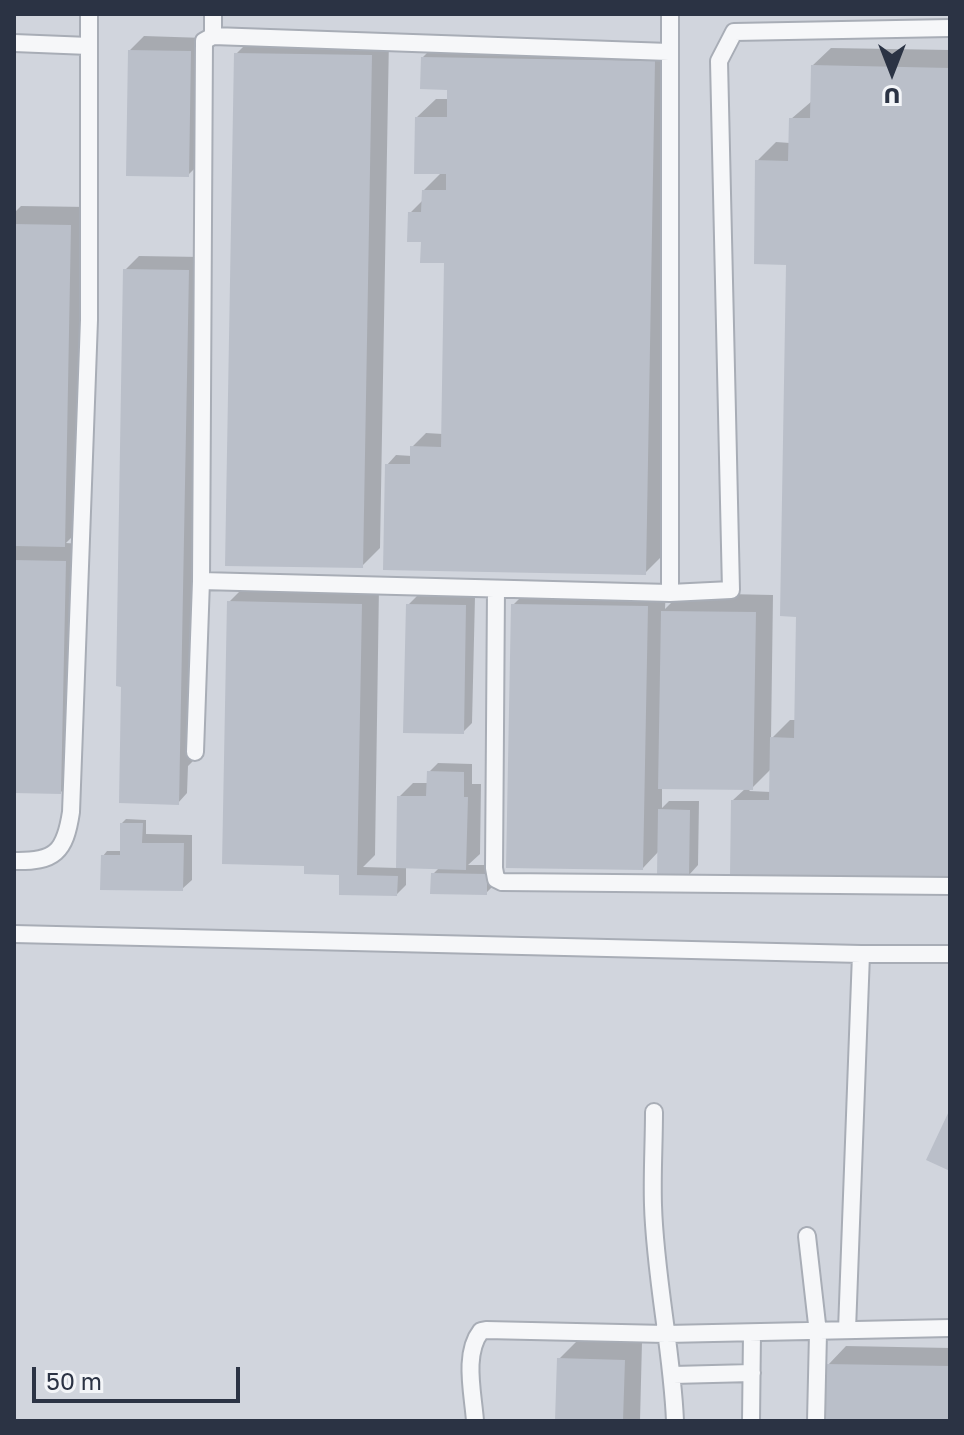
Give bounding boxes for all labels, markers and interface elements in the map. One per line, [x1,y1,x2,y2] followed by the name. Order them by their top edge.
[852,32,932,112] north arrow
[884,83,900,110] text: U
[36,1351,244,1401] scale bar
[46,1366,102,1395] text: 50 m

